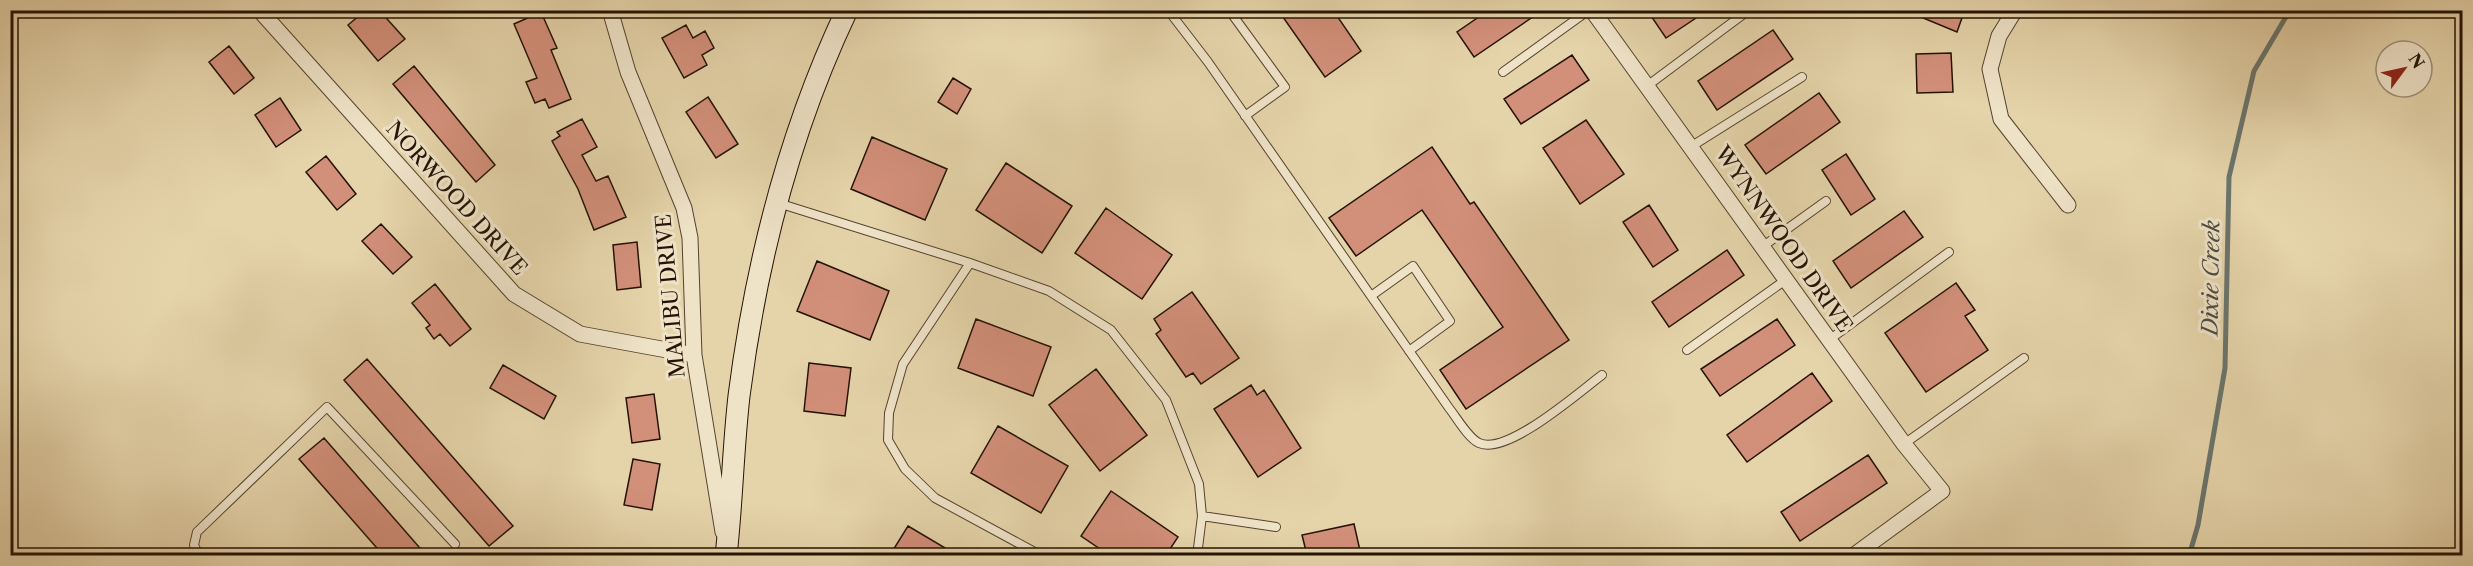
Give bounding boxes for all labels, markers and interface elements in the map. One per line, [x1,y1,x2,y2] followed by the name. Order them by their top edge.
[2374,39,2434,99] north arrow
[2404,50,2429,72] text: N
[381,116,533,280] street label: NORWOOD DRIVE
[1710,140,1858,337] street label: WYNNWOOD DRIVE
[650,213,690,379] street label: MALIBU DRIVE
[2196,219,2226,338] water label: Dixie Creek

